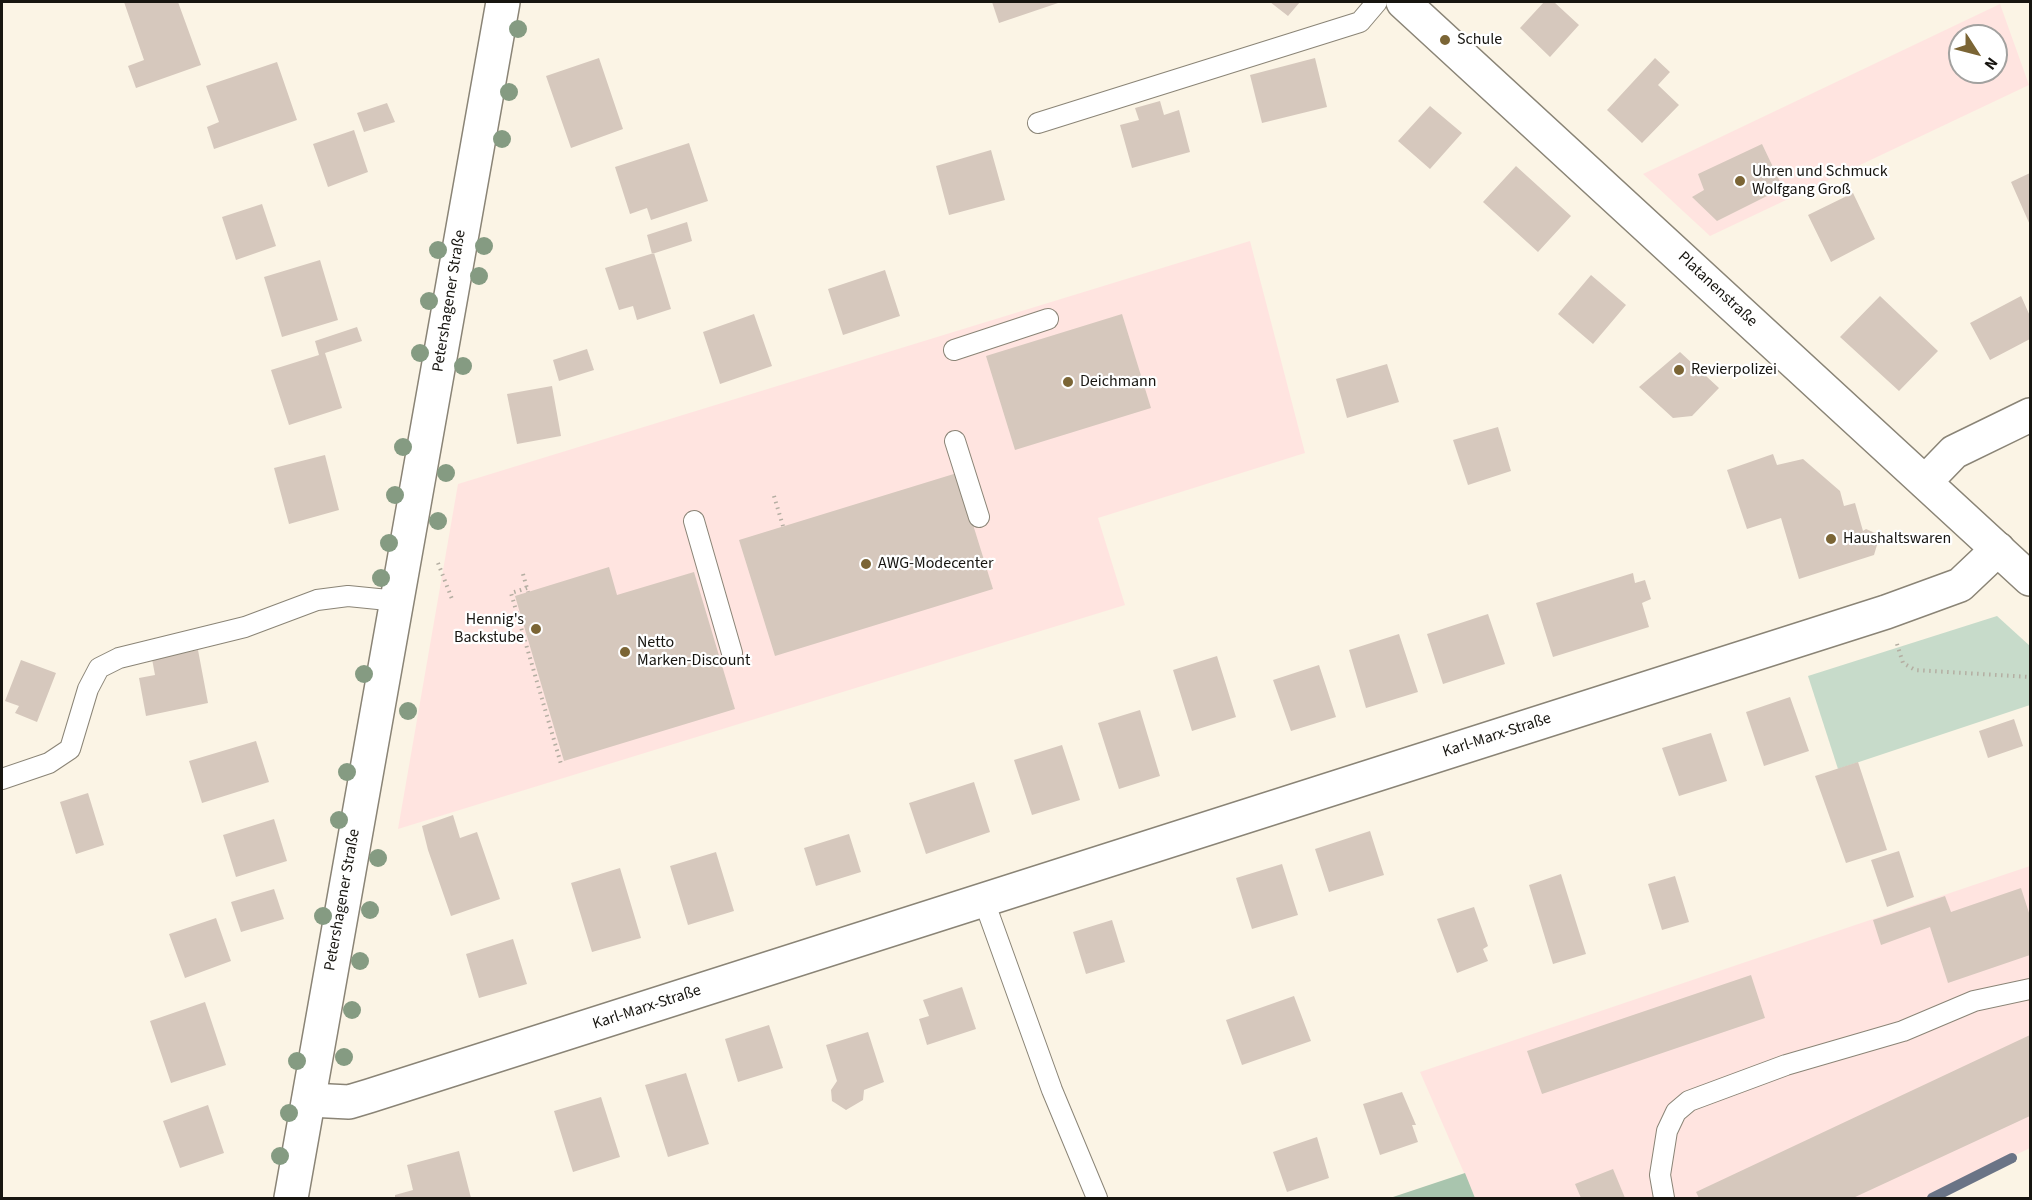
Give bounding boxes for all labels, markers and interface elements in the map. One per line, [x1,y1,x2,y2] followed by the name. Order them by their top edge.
[1948,24,2008,84] north arrow
[1457,30,1502,50] place label: Schule
[1438,33,1452,47] marker: Schule
[1979,53,2003,74] text: N
[1752,162,1888,200] place label: Uhren und Schmuck Wolfgang Groß
[1733,174,1747,188] marker: Uhren und Schmuck Wolfgang Groß
[429,229,471,373] street label: Petershagener Straße
[1673,248,1761,332] street label: Platanenstraße
[1691,360,1777,380] place label: Revierpolizei
[1672,363,1686,377] marker: Revierpolizei
[1080,372,1157,392] place label: Deichmann
[1061,375,1075,389] marker: Deichmann
[1843,529,1951,549] place label: Haushaltswaren
[1824,532,1838,546] marker: Haushaltswaren
[878,554,993,574] place label: AWG-Modecenter
[859,557,873,571] marker: AWG-Modecenter
[454,610,524,648] place label: Hennig's Backstube
[529,622,543,636] marker: Hennig's Backstube
[637,633,751,671] place label: Netto Marken-Discount
[618,645,632,659] marker: Netto Marken-Discount
[1440,709,1554,763] street label: Karl-Marx-Straße
[321,828,365,972] street label: Petershagener Straße
[590,981,704,1035] street label: Karl-Marx-Straße

